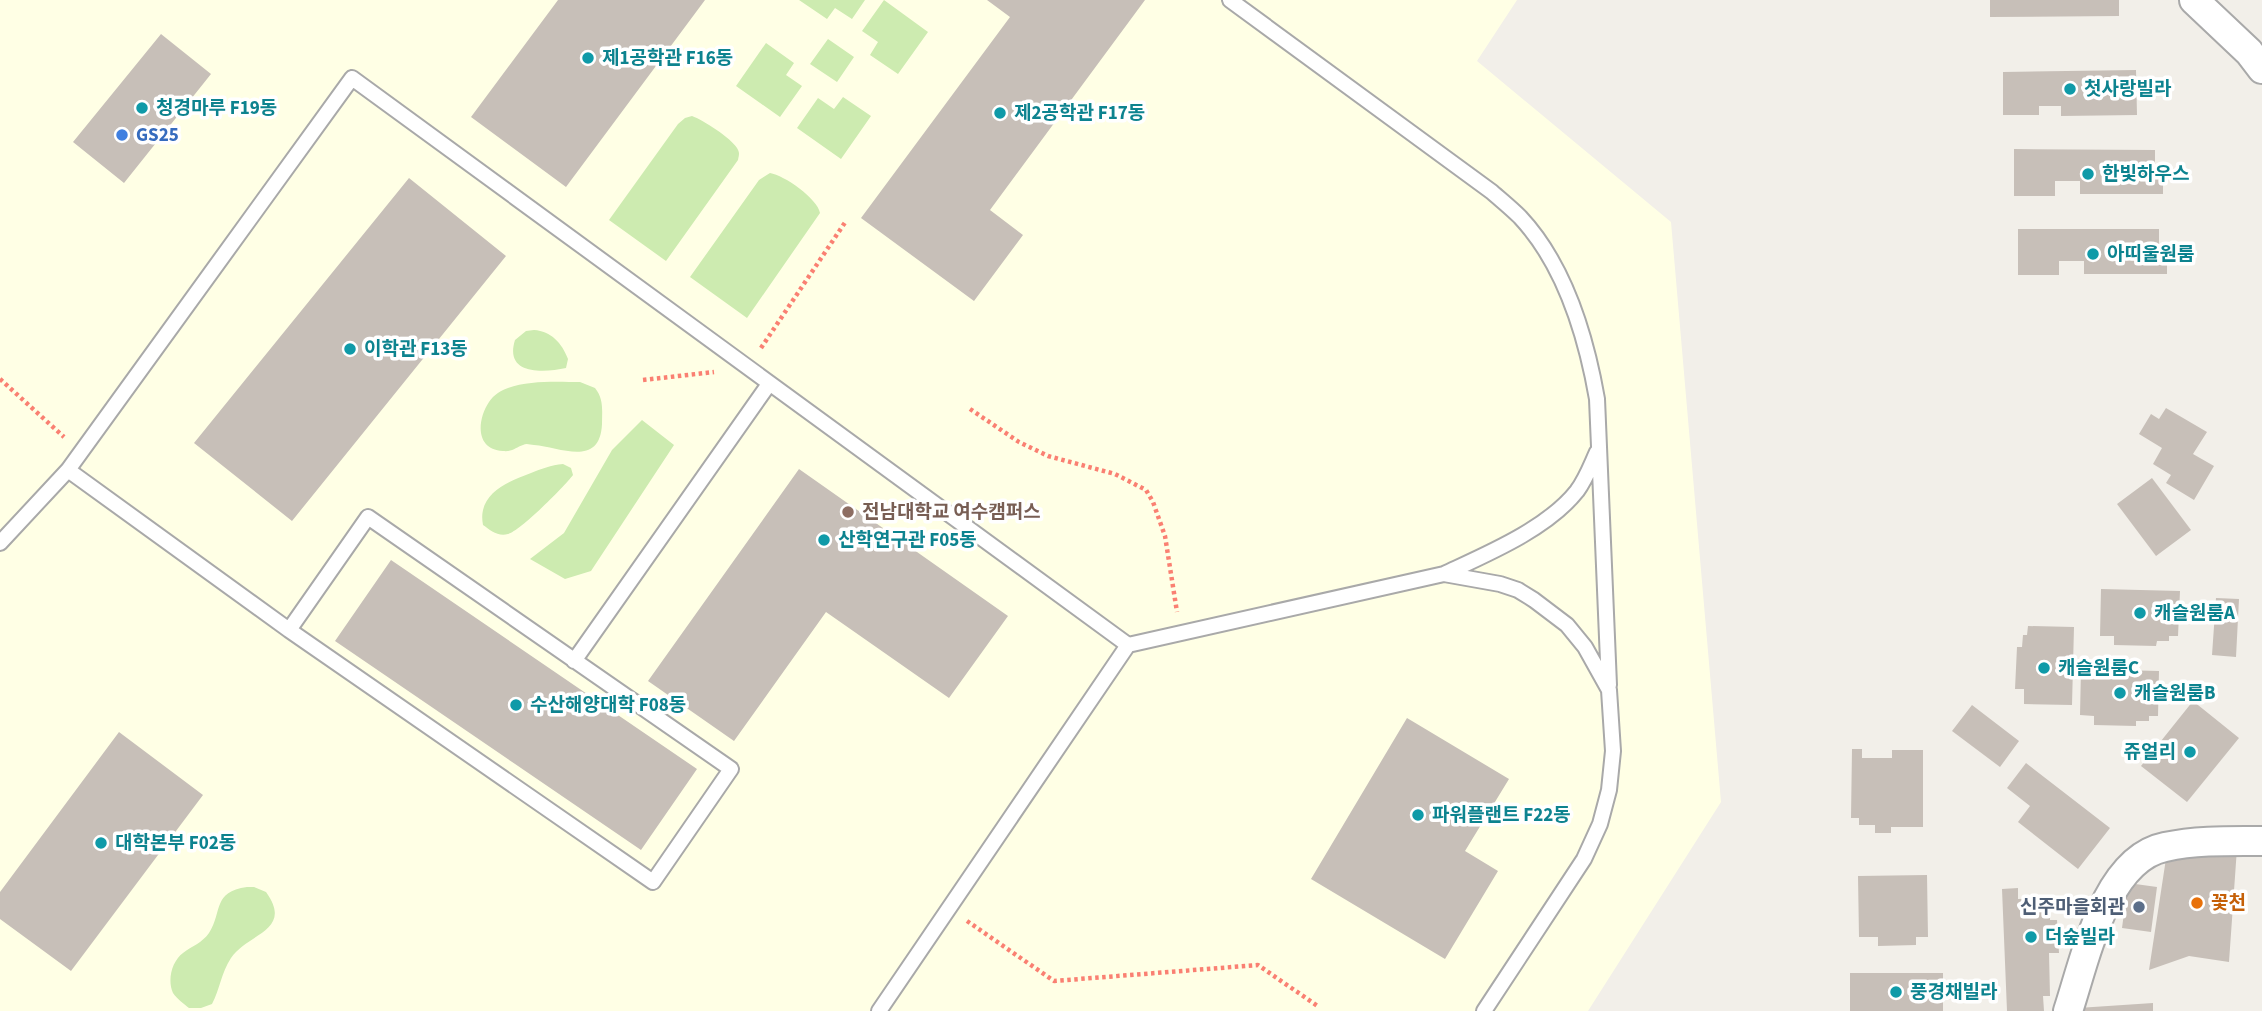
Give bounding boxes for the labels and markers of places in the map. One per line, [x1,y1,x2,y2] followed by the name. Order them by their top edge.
[602,45,733,72] place label: 제1공학관 F16동
[580,50,596,66] marker: 제1공학관 F16동
[2084,76,2172,103] place label: 첫사랑빌라
[2062,81,2078,97] marker: 첫사랑빌라
[156,95,277,122] place label: 청경마루 F19동
[134,100,150,116] marker: 청경마루 F19동
[1014,100,1145,127] place label: 제2공학관 F17동
[992,105,1008,121] marker: 제2공학관 F17동
[136,122,179,149] place label: GS25
[114,127,130,143] marker: GS25
[2102,161,2189,188] place label: 한빛하우스
[2080,166,2096,182] marker: 한빛하우스
[2107,241,2194,268] place label: 아띠울원룸
[2085,246,2101,262] marker: 아띠울원룸
[364,336,468,363] place label: 이학관 F13동
[342,341,358,357] marker: 이학관 F13동
[862,499,1041,526] place label: 전남대학교 여수캠퍼스
[840,504,856,520] marker: 전남대학교 여수캠퍼스
[838,527,977,554] place label: 산학연구관 F05동
[816,532,832,548] marker: 산학연구관 F05동
[2154,600,2235,627] place label: 캐슬원룸A
[2132,605,2148,621] marker: 캐슬원룸A
[2058,655,2139,682] place label: 캐슬원룸C
[2036,660,2052,676] marker: 캐슬원룸C
[2134,680,2215,707] place label: 캐슬원룸B
[2112,685,2128,701] marker: 캐슬원룸B
[530,692,686,719] place label: 수산해양대학 F08동
[508,697,524,713] marker: 수산해양대학 F08동
[2124,739,2176,766] place label: 쥬얼리
[2182,744,2198,760] marker: 쥬얼리
[1432,802,1571,829] place label: 파워플랜트 F22동
[1410,807,1426,823] marker: 파워플랜트 F22동
[115,830,236,857] place label: 대학본부 F02동
[93,835,109,851] marker: 대학본부 F02동
[2211,890,2246,917] place label: 꽃천
[2020,894,2126,921] place label: 신주마을회관
[2189,895,2205,911] marker: 꽃천
[2131,899,2147,915] marker: 신주마을회관
[2045,924,2115,951] place label: 더숲빌라
[2023,929,2039,945] marker: 더숲빌라
[1910,979,1998,1006] place label: 풍경채빌라
[1888,984,1904,1000] marker: 풍경채빌라

